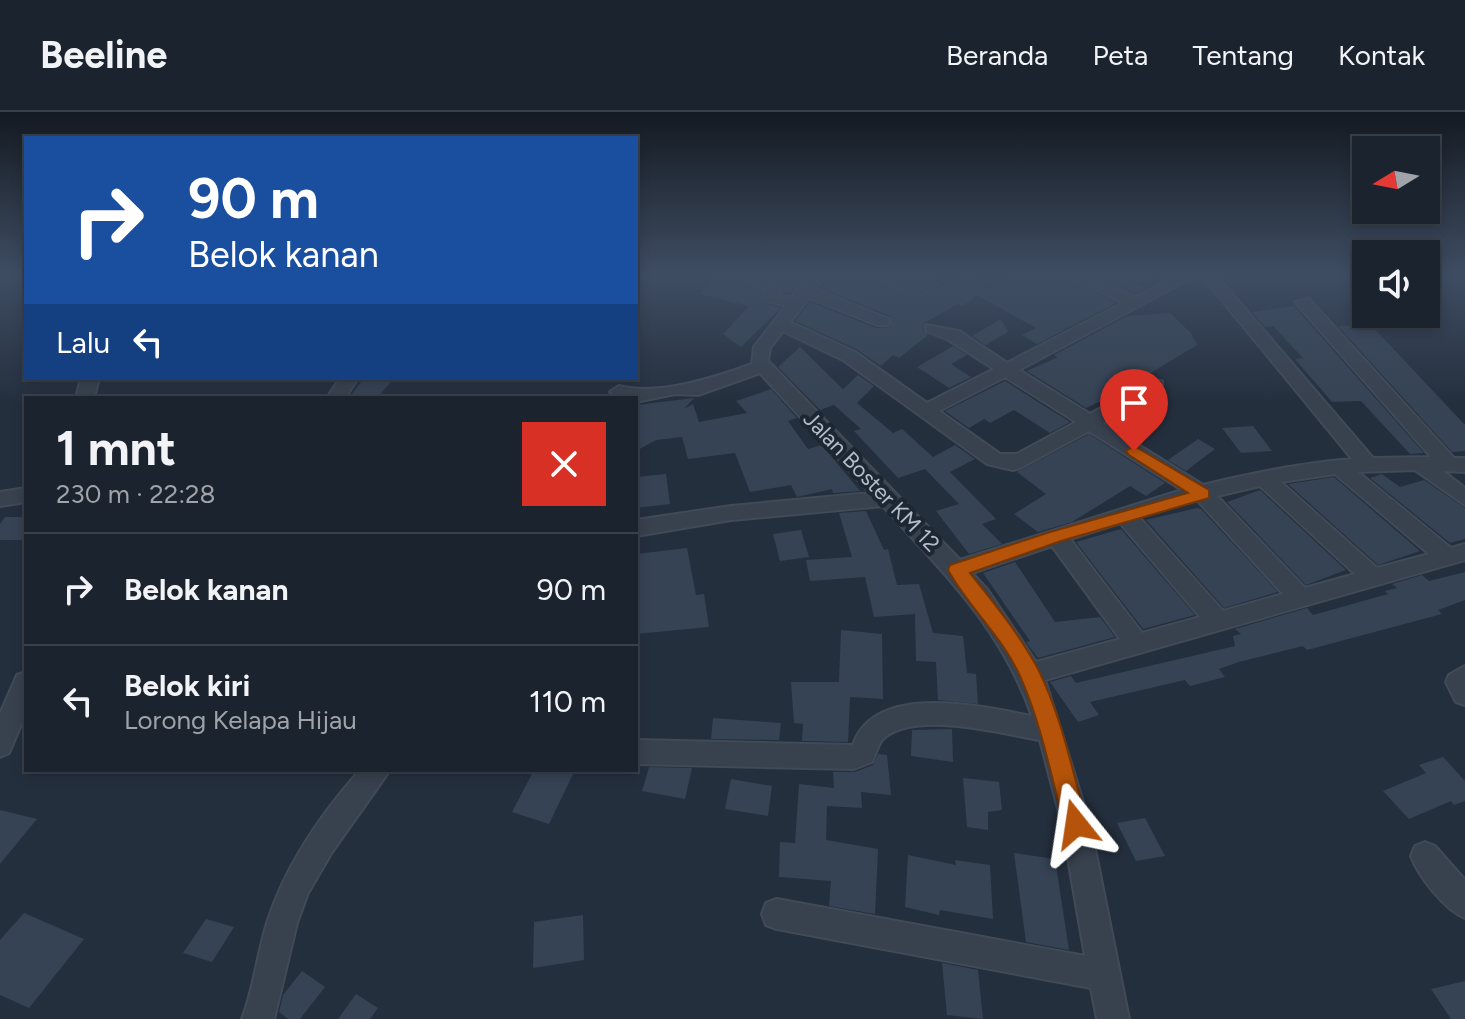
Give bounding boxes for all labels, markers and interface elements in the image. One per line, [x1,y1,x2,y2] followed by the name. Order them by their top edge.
[40,32,167,78] text: Beeline
[946,38,1048,72] text: Beranda
[1092,38,1148,72] text: Peta
[1192,38,1294,72] text: Tentang
[1338,38,1425,72] text: Kontak
[1352,136,1440,224] north arrow
[1352,136,1440,328] map controls
[188,165,319,232] text: 90 m
[56,168,160,272] icon: right
[188,233,379,276] text: Belok kanan
[1352,240,1440,328] button: sound
[126,320,170,364] icon: left
[56,324,110,361] text: Lalu
[1100,369,1168,451] pin
[1112,381,1156,425] icon: arrive
[798,406,946,557] street label: Jalan Boster KM 12
[56,419,176,477] text: 1 mnt
[522,422,606,506] button: close
[56,478,215,510] text: 230 m · 22:28
[56,567,100,611] icon: right
[124,571,289,608] text: Belok kanan
[537,571,606,608] text: 90 m
[124,667,250,704] text: Belok kiri
[56,679,100,723] icon: left
[529,683,606,720] text: 110 m
[124,704,357,736] text: Lorong Kelapa Hijau
[1034,782,1118,866] position arrow

